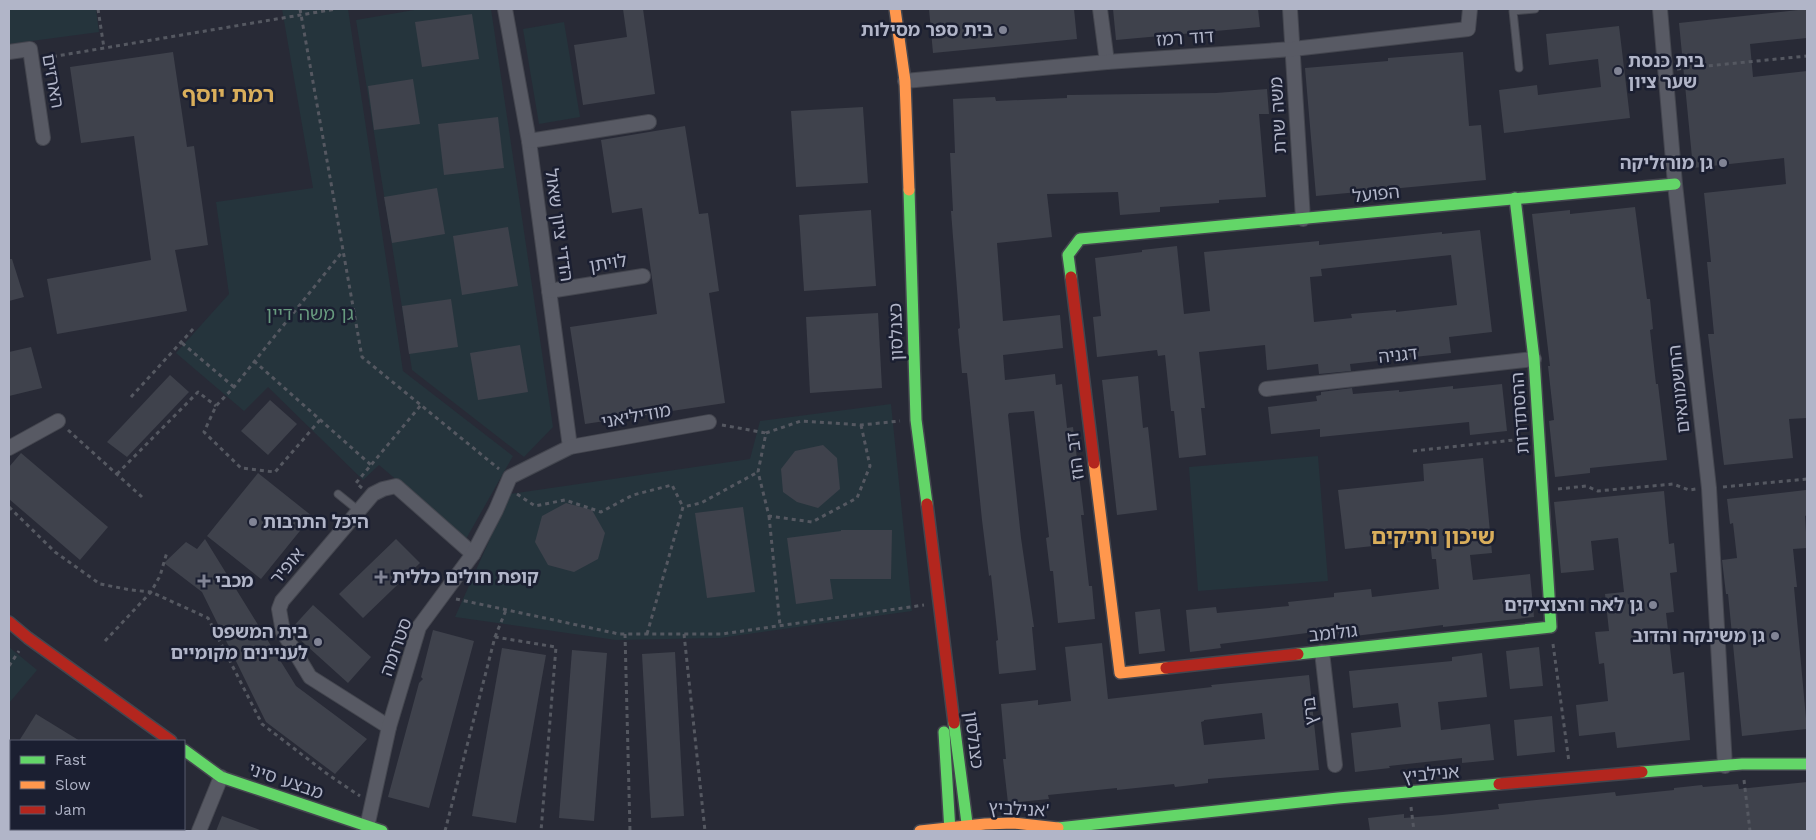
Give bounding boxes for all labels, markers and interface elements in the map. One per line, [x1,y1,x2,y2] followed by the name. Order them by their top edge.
[861,19,993,40] place label: בית ספר מסילות
[997,24,1009,36] marker: בית ספר מסילות
[1155,25,1215,50] street label: דוד רמז
[1628,50,1705,92] place label: בית כנסת שער ציון
[38,52,69,110] street label: הארזים
[1612,65,1624,77] marker: בית כנסת שער ציון
[1265,76,1290,154] street label: משה שרת
[182,82,274,107] district label: רמת יוסף
[1620,152,1713,173] place label: גן מורזליקה
[1717,157,1729,169] marker: גן מורזליקה
[541,167,578,283] street label: הדדי ציון שאול
[1351,181,1401,206] street label: הפועל
[587,249,628,276] street label: לויתן
[266,303,354,324] park label: גן משה דיין
[884,303,907,361] street label: כצנלסון
[1377,342,1419,367] street label: דגניה
[1663,344,1694,434] street label: החשמונאים
[1506,371,1533,455] street label: ההסתדרות
[599,399,672,432] street label: מודיליאני
[1061,431,1088,481] street label: דב הוז
[263,511,369,532] place label: היכל התרבות
[247,516,259,528] marker: היכל התרבות
[1371,524,1495,549] district label: שיכון ותיקים
[265,543,308,588] street label: אופיר
[392,566,539,587] place label: קופת חולים כללית
[215,570,254,591] place label: מכבי
[374,570,388,584] marker: קופת חולים כללית
[197,574,211,588] marker: מכבי
[1504,594,1643,615] place label: גן לאה והצוציקים
[1647,599,1659,611] marker: גן לאה והצוציקים
[375,615,416,679] street label: סטרומה
[1307,619,1359,646] street label: גולומב
[170,621,308,663] place label: בית המשפט לעניינים מקומיים
[1632,625,1765,646] place label: גן משינקה והדוב
[1769,630,1781,642] marker: גן משינקה והדוב
[312,636,324,648] marker: בית המשפט לעניינים מקומיים
[1298,696,1321,726] street label: ברץ
[961,710,988,770] street label: כצנלסון
[10,740,185,830] legend
[55,751,87,769] text: Fast
[246,758,326,803] street label: מבצע סיני
[1402,761,1460,786] street label: אנילביץ
[55,776,91,794] text: Slow
[988,796,1050,821] street label: אנילביץ'
[55,801,86,819] text: Jam

